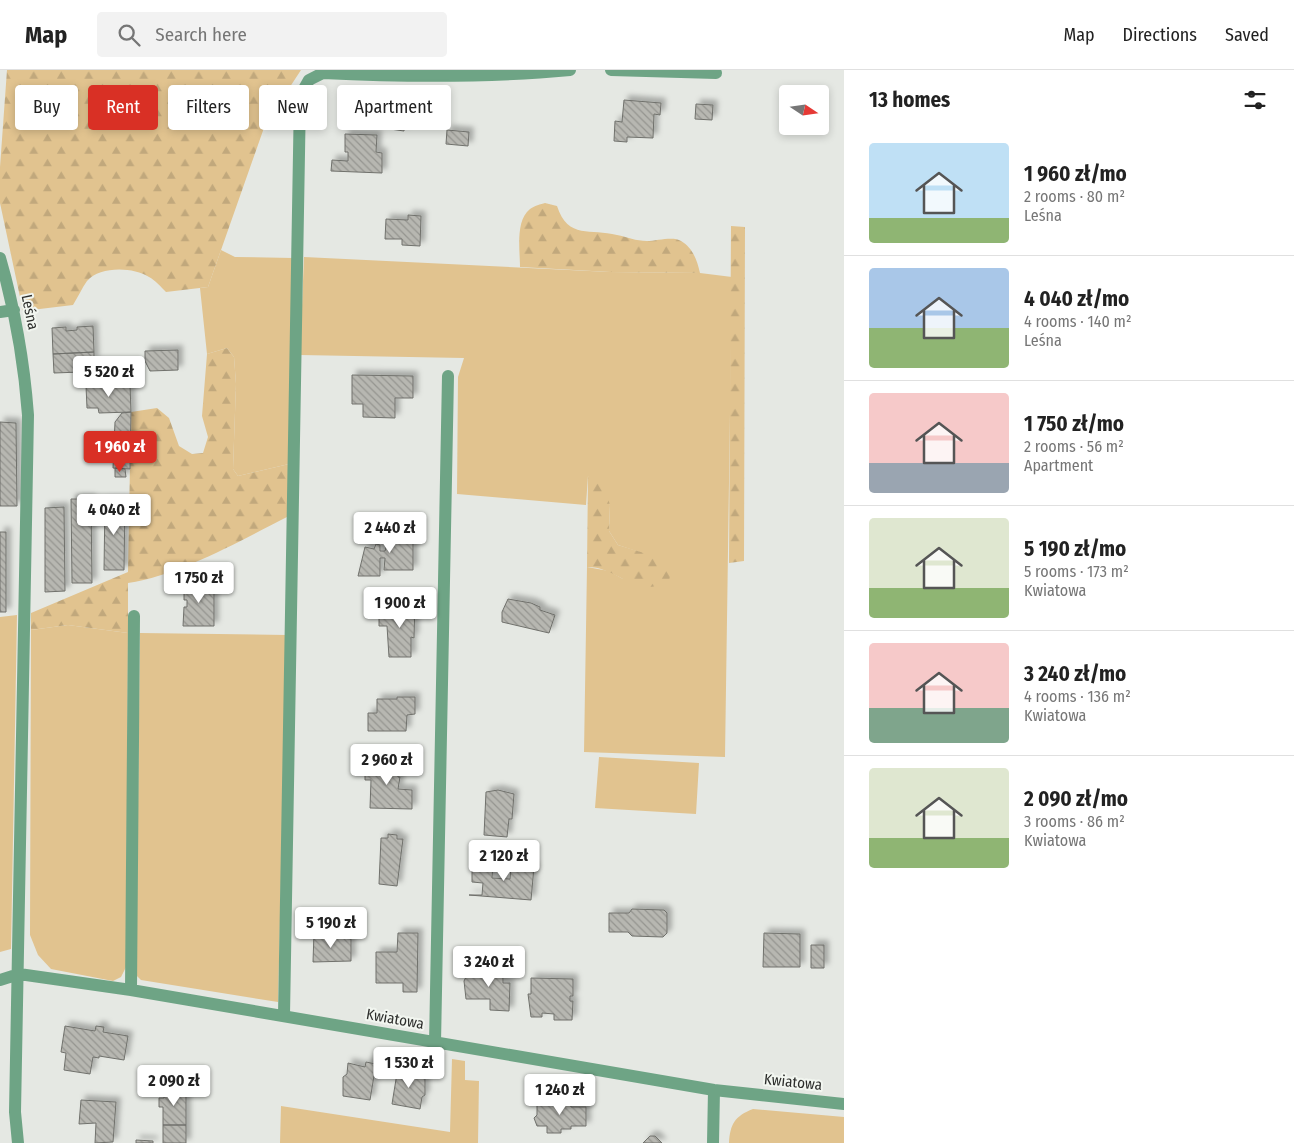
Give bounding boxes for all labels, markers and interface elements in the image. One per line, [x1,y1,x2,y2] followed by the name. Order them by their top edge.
[97,12,447,57] search box
[25,21,67,49] text: Map
[115,21,143,49] icon: search
[155,23,247,46] text: Search here
[1063,24,1095,46] text: Map
[1123,24,1197,46] text: Directions
[1225,24,1269,46] text: Saved
[15,85,78,130] chip: Buy
[88,85,158,130] chip: Rent
[168,85,249,130] chip: Filters
[259,85,327,130] chip: New
[337,85,451,130] chip: Apartment
[779,85,829,135] north arrow
[779,85,829,135] map controls
[1241,86,1269,114] icon: filters
[869,87,950,113] text: 13 homes
[1024,161,1127,187] text: 1 960 zł/mo
[909,163,969,223] icon: home
[1024,187,1125,206] text: 2 rooms · 80 m²
[1024,206,1062,225] text: Leśna
[1024,286,1129,312] text: 4 040 zł/mo
[909,288,969,348] icon: home
[18,293,42,331] street label: Leśna
[1024,312,1132,331] text: 4 rooms · 140 m²
[1024,331,1062,350] text: Leśna
[57,356,161,398] pin: 5 520 zł
[84,362,134,381] text: 5 520 zł
[1024,411,1124,437] text: 1 750 zł/mo
[909,413,969,473] icon: home
[68,430,172,473] pin: 1 960 zł
[95,437,145,456] text: 1 960 zł
[1024,437,1124,456] text: 2 rooms · 56 m²
[1024,456,1093,475] text: Apartment
[62,494,166,536] pin: 4 040 zł
[88,500,140,519] text: 4 040 zł
[338,512,442,554] pin: 2 440 zł
[364,518,416,537] text: 2 440 zł
[1024,536,1126,562] text: 5 190 zł/mo
[909,538,969,598] icon: home
[147,562,251,604] pin: 1 750 zł
[1024,562,1129,581] text: 5 rooms · 173 m²
[175,568,223,587] text: 1 750 zł
[1024,581,1086,600] text: Kwiatowa
[348,586,452,629] pin: 1 900 zł
[375,593,425,612] text: 1 900 zł
[1024,661,1126,687] text: 3 240 zł/mo
[909,663,969,723] icon: home
[1024,687,1131,706] text: 4 rooms · 136 m²
[1024,706,1086,725] text: Kwiatowa
[335,744,439,786] pin: 2 960 zł
[361,750,413,769] text: 2 960 zł
[1024,786,1128,812] text: 2 090 zł/mo
[909,788,969,848] icon: home
[1024,812,1125,831] text: 3 rooms · 86 m²
[1024,831,1086,850] text: Kwiatowa
[452,840,556,882] pin: 2 120 zł
[480,846,528,865] text: 2 120 zł
[279,906,383,949] pin: 5 190 zł
[306,913,356,932] text: 5 190 zł
[437,946,541,988] pin: 3 240 zł
[464,952,514,971] text: 3 240 zł
[365,1005,425,1033] street label: Kwiatowa
[357,1046,461,1089] pin: 1 530 zł
[384,1053,434,1072] text: 1 530 zł
[122,1064,226,1107] pin: 2 090 zł
[763,1070,823,1094] street label: Kwiatowa
[148,1071,200,1090] text: 2 090 zł
[508,1074,612,1116] pin: 1 240 zł
[535,1080,585,1099] text: 1 240 zł

